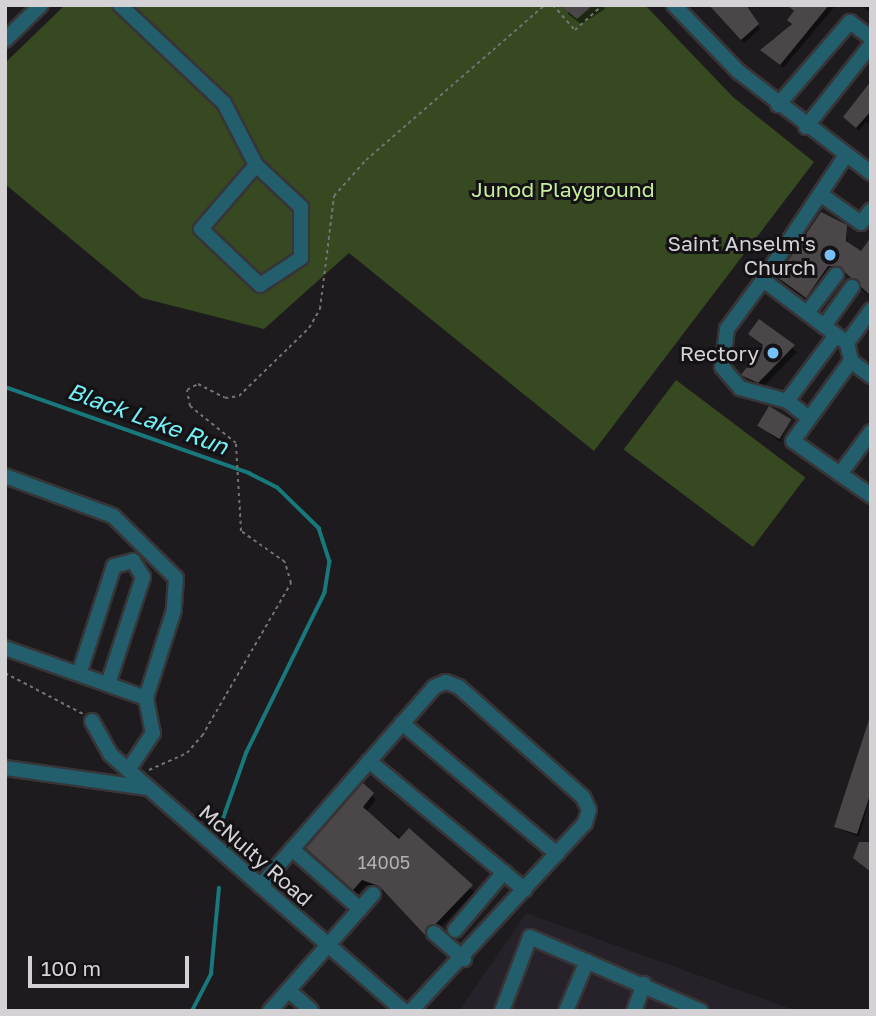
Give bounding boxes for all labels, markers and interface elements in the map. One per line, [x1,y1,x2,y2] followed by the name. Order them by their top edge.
[471,176,655,202] park label: Junod Playground
[668,230,816,280] place label: Saint Anselm's Church
[822,247,838,263] marker: Saint Anselm's Church
[680,340,759,366] place label: Rectory
[765,345,781,361] marker: Rectory
[64,376,232,460] water label: Black Lake Run
[194,799,318,911] street label: McNulty Road
[358,851,410,873] house number: 14005
[32,942,192,986] scale bar
[41,955,101,981] text: 100 m

